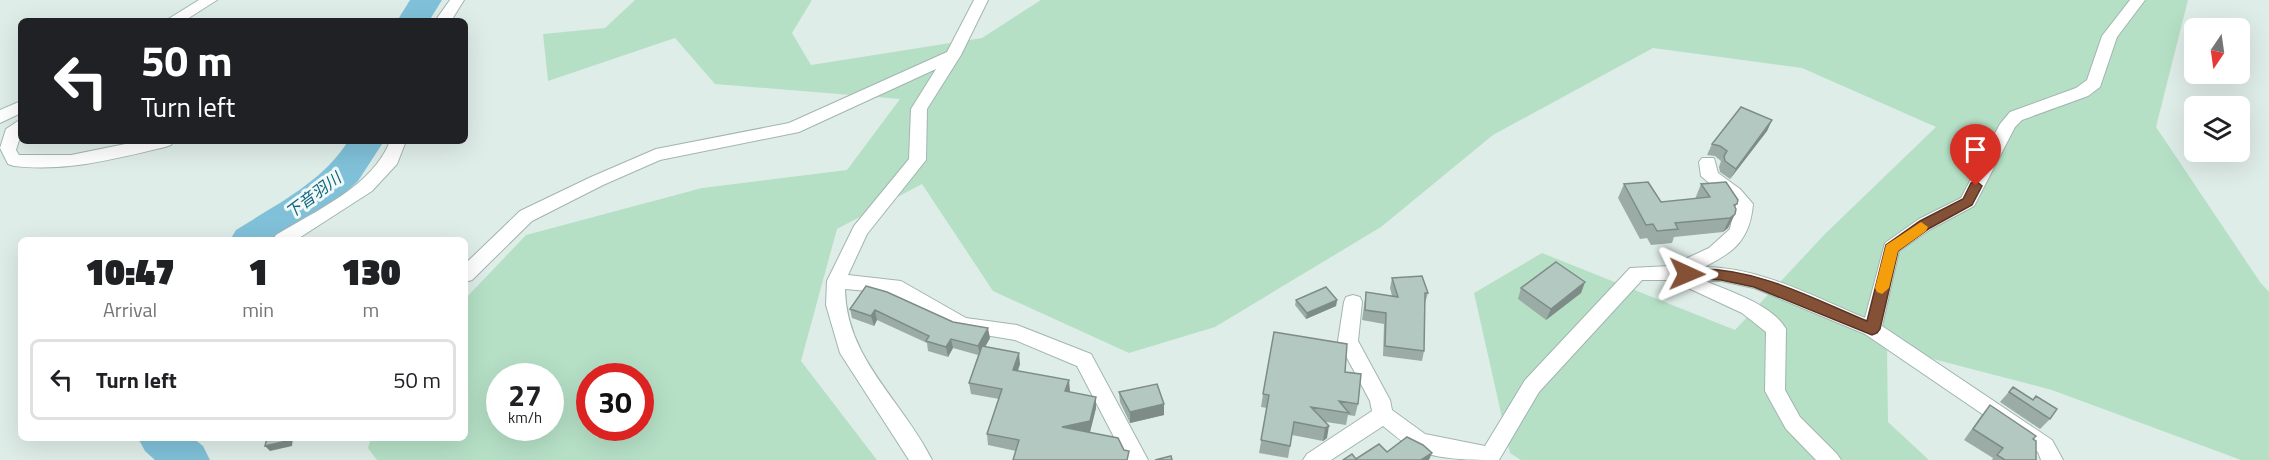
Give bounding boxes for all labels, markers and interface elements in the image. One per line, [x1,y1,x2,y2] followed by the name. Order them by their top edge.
[2184,18,2250,84] north arrow
[2184,18,2250,162] map controls
[141,28,233,92] text: 50 m
[42,42,120,120] icon: left
[141,86,235,127] text: Turn left
[2184,96,2250,162] button: layers
[1950,124,2001,186] pin
[1959,133,1992,166] icon: arrive
[280,165,347,224] water label: 下音羽川
[1655,242,1719,306] position arrow
[85,244,175,299] text: 10:47
[248,244,268,299] text: 1
[341,244,401,299] text: 130
[103,294,157,325] text: Arrival
[242,294,274,325] text: min
[363,294,379,325] text: m
[45,363,78,396] icon: left
[96,363,177,397] text: Turn left
[393,363,441,397] text: 50 m
[576,363,654,441] speed limit sign: 30
[508,372,542,418] text: 27
[508,406,542,429] text: km/h

